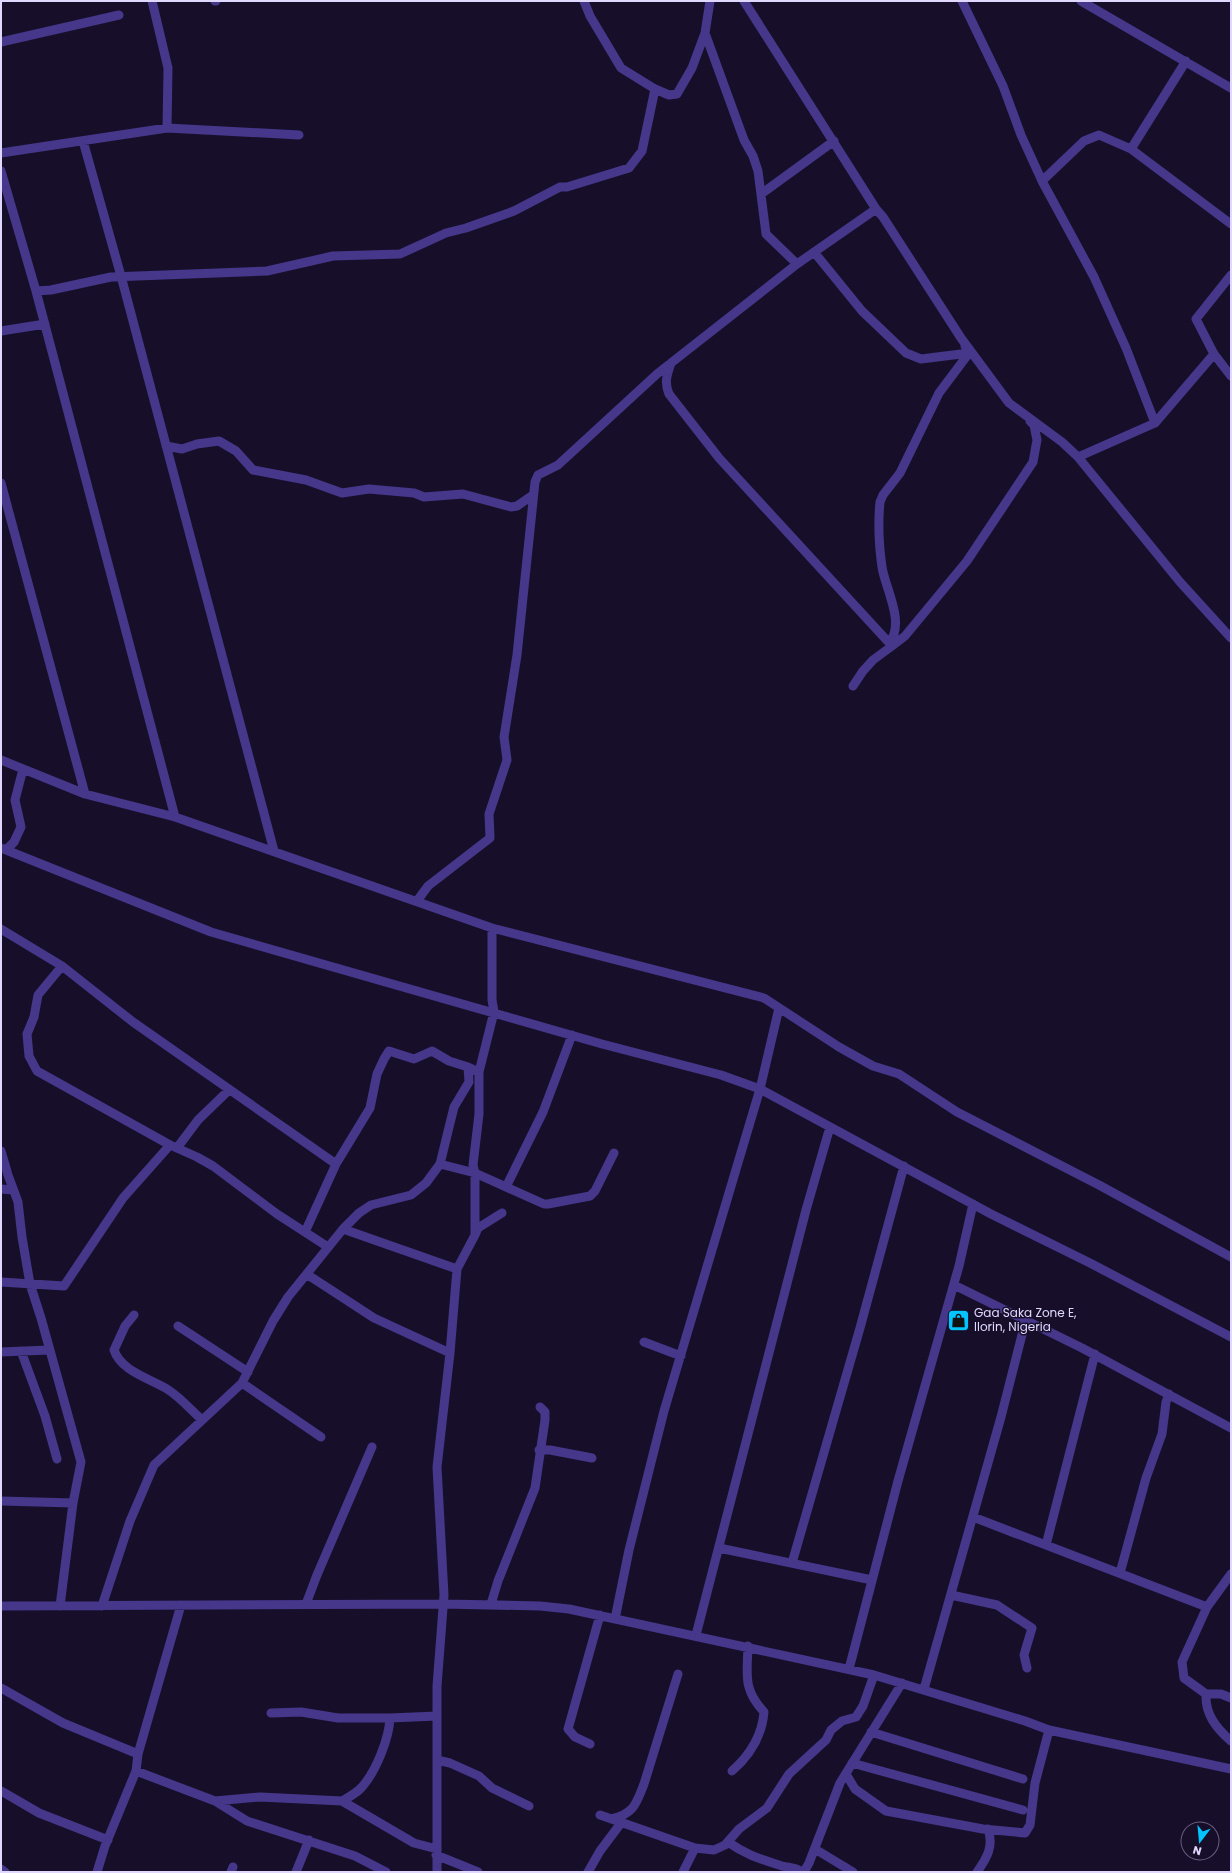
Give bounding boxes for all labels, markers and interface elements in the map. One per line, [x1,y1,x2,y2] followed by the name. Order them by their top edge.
[974,1304,1077,1335] place label: Gaa Saka Zone E, Ilorin, Nigeria
[945,1307,971,1333] shop icon: Gaa Saka Zone E, Ilorin, Nigeria
[1180,1821,1220,1861] north arrow
[1191,1842,1203,1859] text: N

